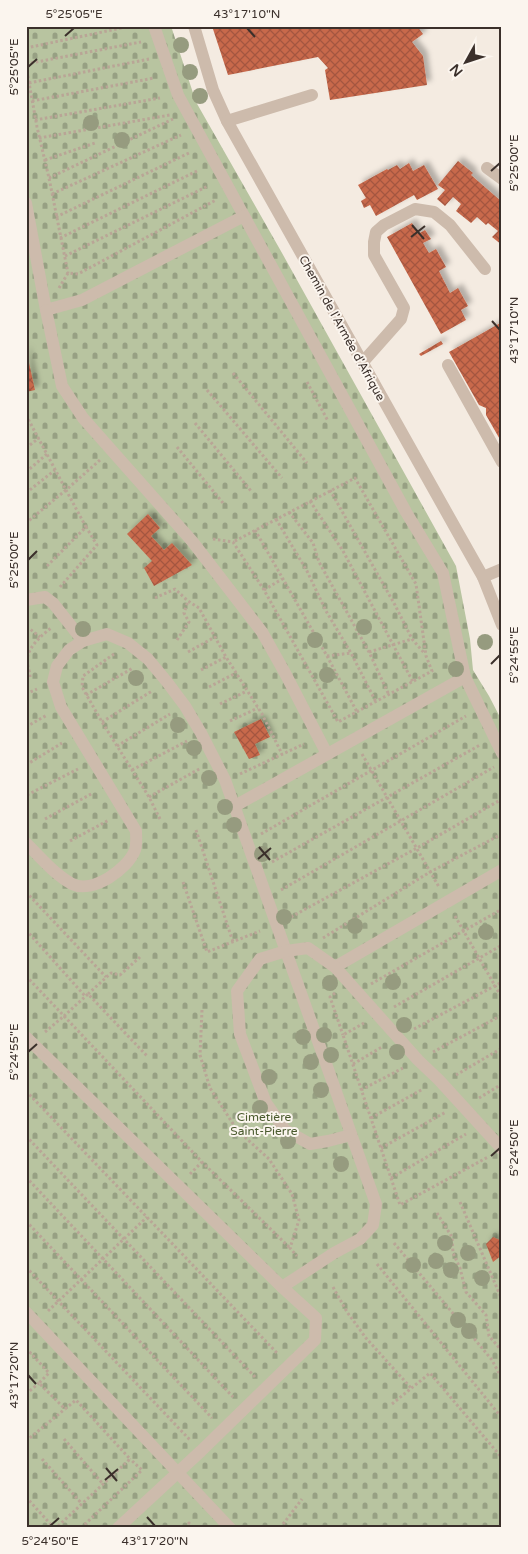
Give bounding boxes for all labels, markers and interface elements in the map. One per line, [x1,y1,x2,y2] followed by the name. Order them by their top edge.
[45,7,103,21] text: 5°25'05"E
[214,7,281,21] text: 43°17'10"N
[7,38,21,96] text: 5°25'05"E
[440,38,490,88] north arrow
[446,60,467,80] text: N
[507,134,521,192] text: 5°25'00"E
[296,253,388,403] street label: Chemin de l'Armée d'Afrique
[507,297,521,364] text: 43°17'10"N
[7,531,21,589] text: 5°25'00"E
[507,626,521,684] text: 5°24'55"E
[7,1023,21,1081] text: 5°24'55"E
[230,1110,298,1138] park label: Cimetière Saint-Pierre
[507,1119,521,1177] text: 5°24'50"E
[7,1342,21,1409] text: 43°17'20"N
[21,1534,79,1548] text: 5°24'50"E
[122,1534,189,1548] text: 43°17'20"N

